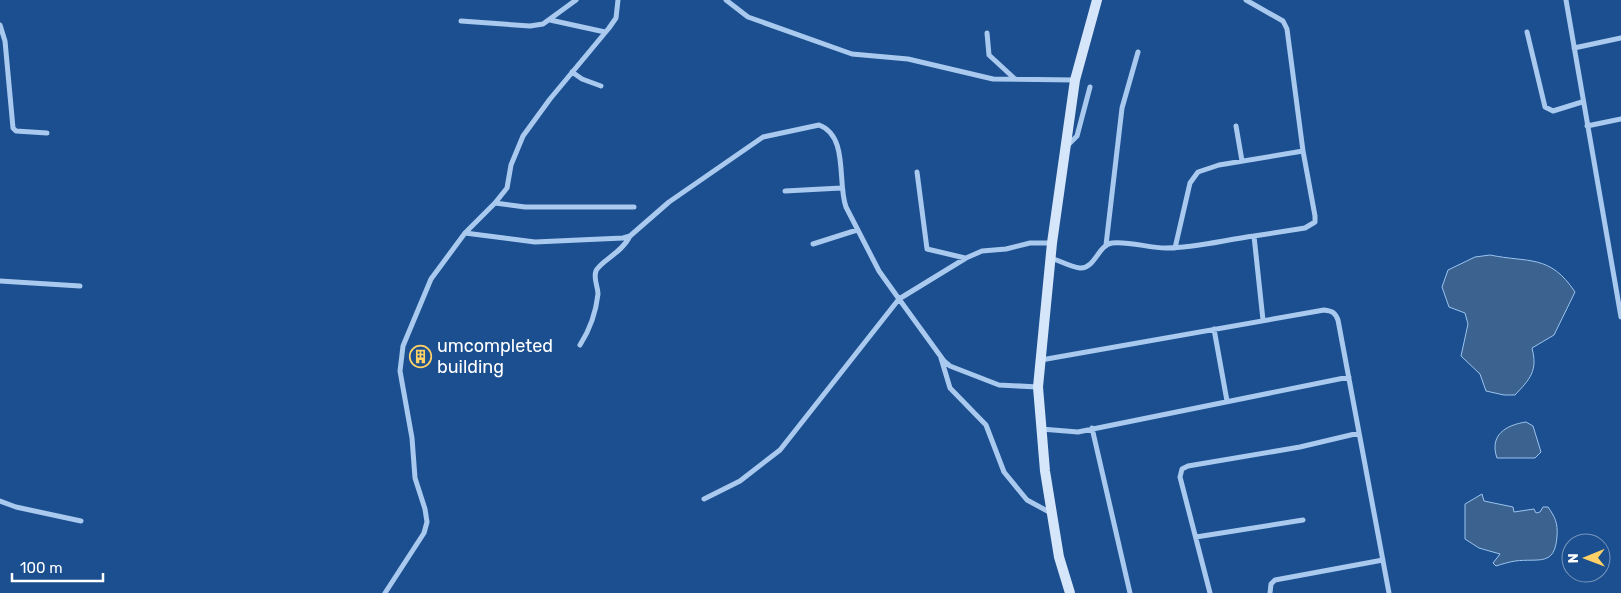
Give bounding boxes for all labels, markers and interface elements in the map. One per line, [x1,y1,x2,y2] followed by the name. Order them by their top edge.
[437,335,553,378] place label: umcompleted building
[409,344,433,368] building icon: umcompleted building
[1561,533,1611,583] north arrow
[12,550,104,582] scale bar
[1565,553,1582,563] text: N
[20,559,62,577] text: 100 m

